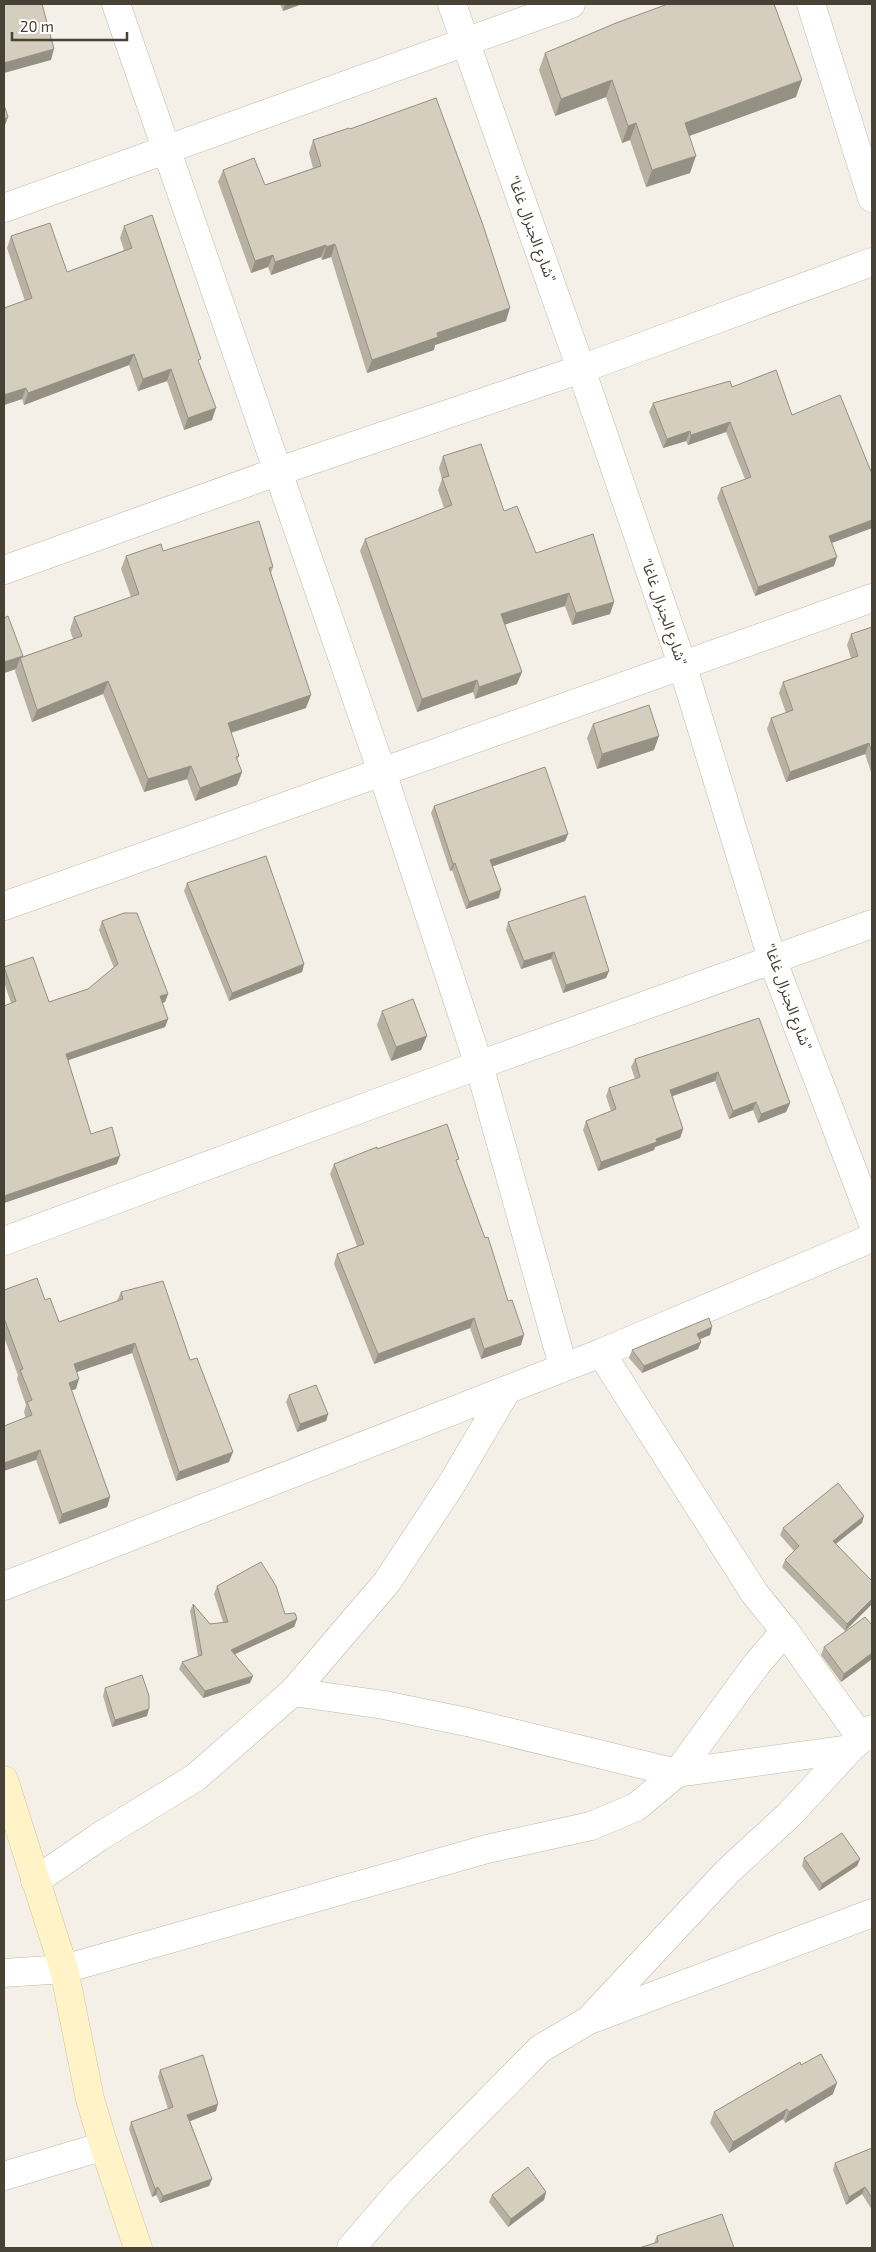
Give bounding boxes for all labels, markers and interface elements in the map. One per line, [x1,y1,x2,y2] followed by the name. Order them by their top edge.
[12,10,128,42] scale bar
[20,17,54,35] text: 20 m
[502,173,561,286] street label: "شارع الجنرال غاغا"
[634,556,692,669] street label: "شارع الجنرال غاغا"
[758,941,817,1054] street label: "شارع الجنرال غاغا"

